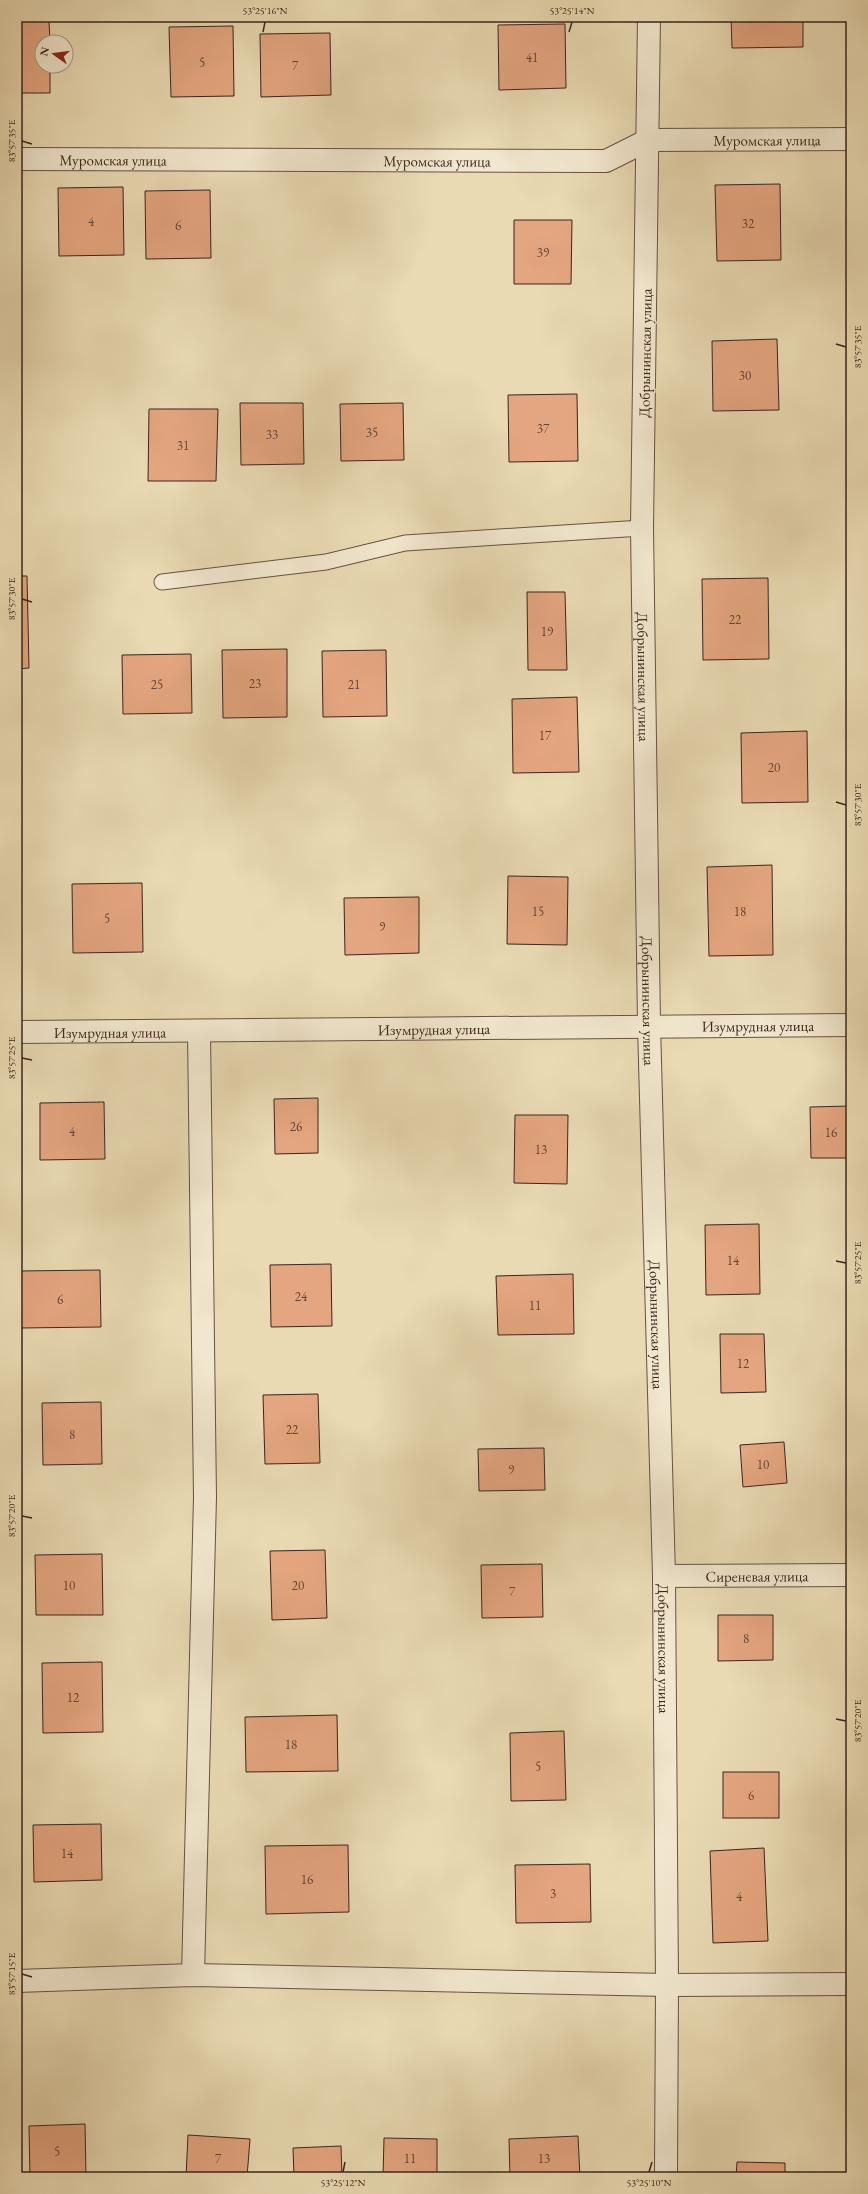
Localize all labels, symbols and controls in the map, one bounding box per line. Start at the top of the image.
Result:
text: 53°25'16"N [243,4,288,17]
text: 53°25'14"N [550,4,595,17]
north arrow [34,34,74,74]
text: N [36,45,52,58]
house number: 41 [526,49,538,66]
house number: 5 [199,54,205,71]
house number: 7 [292,57,299,74]
text: 83°57'35"E [5,119,18,162]
street label: Муромская улица [713,130,821,149]
street label: Муромская улица [59,150,167,169]
street label: Муромская улица [383,151,491,170]
house number: 4 [88,213,95,230]
house number: 32 [742,215,755,232]
house number: 6 [175,217,181,234]
house number: 39 [537,244,550,261]
street label: Добрынинская улица [634,288,656,418]
text: 83°57'35"E [851,325,864,368]
house number: 30 [739,367,751,384]
house number: 37 [537,420,550,437]
house number: 35 [366,424,378,441]
house number: 33 [266,426,278,443]
house number: 31 [177,437,189,454]
text: 83°57'30"E [5,577,18,620]
house number: 22 [729,611,742,628]
street label: Добрынинская улица [634,612,655,742]
house number: 19 [541,623,554,640]
house number: 23 [249,675,261,692]
house number: 25 [151,676,163,693]
house number: 21 [348,676,360,693]
house number: 17 [539,727,552,744]
house number: 20 [768,759,780,776]
text: 83°57'30"E [851,783,864,826]
house number: 15 [532,903,544,920]
house number: 18 [734,903,746,920]
house number: 5 [104,910,110,927]
house number: 9 [379,918,386,935]
street label: Добрынинская улица [638,936,660,1066]
street label: Изумрудная улица [702,1016,814,1035]
street label: Изумрудная улица [378,1018,490,1039]
street label: Изумрудная улица [54,1022,166,1041]
text: 83°57'25"E [5,1036,18,1079]
house number: 26 [290,1118,302,1135]
house number: 4 [69,1123,76,1140]
house number: 16 [825,1124,837,1141]
house number: 13 [535,1141,547,1158]
text: 83°57'25"E [851,1241,864,1284]
house number: 14 [727,1252,740,1269]
street label: Добрынинская улица [646,1260,668,1390]
house number: 24 [295,1288,308,1305]
house number: 6 [57,1291,63,1308]
house number: 11 [529,1297,541,1314]
house number: 12 [737,1355,750,1372]
house number: 22 [286,1421,299,1438]
house number: 8 [69,1426,75,1443]
house number: 10 [757,1456,769,1473]
house number: 9 [508,1461,515,1478]
text: 83°57'20"E [5,1494,18,1537]
street label: Сиреневая улица [705,1566,809,1585]
house number: 10 [63,1577,75,1594]
house number: 20 [292,1577,304,1594]
house number: 7 [509,1583,516,1600]
street label: Добрынинская улица [655,1584,675,1713]
house number: 8 [743,1630,749,1647]
house number: 12 [67,1689,80,1706]
text: 83°57'20"E [851,1699,864,1742]
house number: 18 [285,1736,297,1753]
house number: 5 [535,1758,541,1775]
house number: 6 [748,1787,754,1804]
house number: 14 [61,1845,74,1862]
house number: 16 [301,1871,313,1888]
house number: 3 [550,1885,556,1902]
house number: 4 [736,1888,743,1905]
text: 83°57'15"E [5,1952,18,1995]
house number: 5 [54,2143,60,2160]
house number: 7 [215,2150,222,2167]
house number: 11 [404,2150,416,2167]
house number: 13 [538,2150,550,2167]
text: 53°25'12"N [321,2176,366,2189]
text: 53°25'10"N [627,2176,672,2189]

